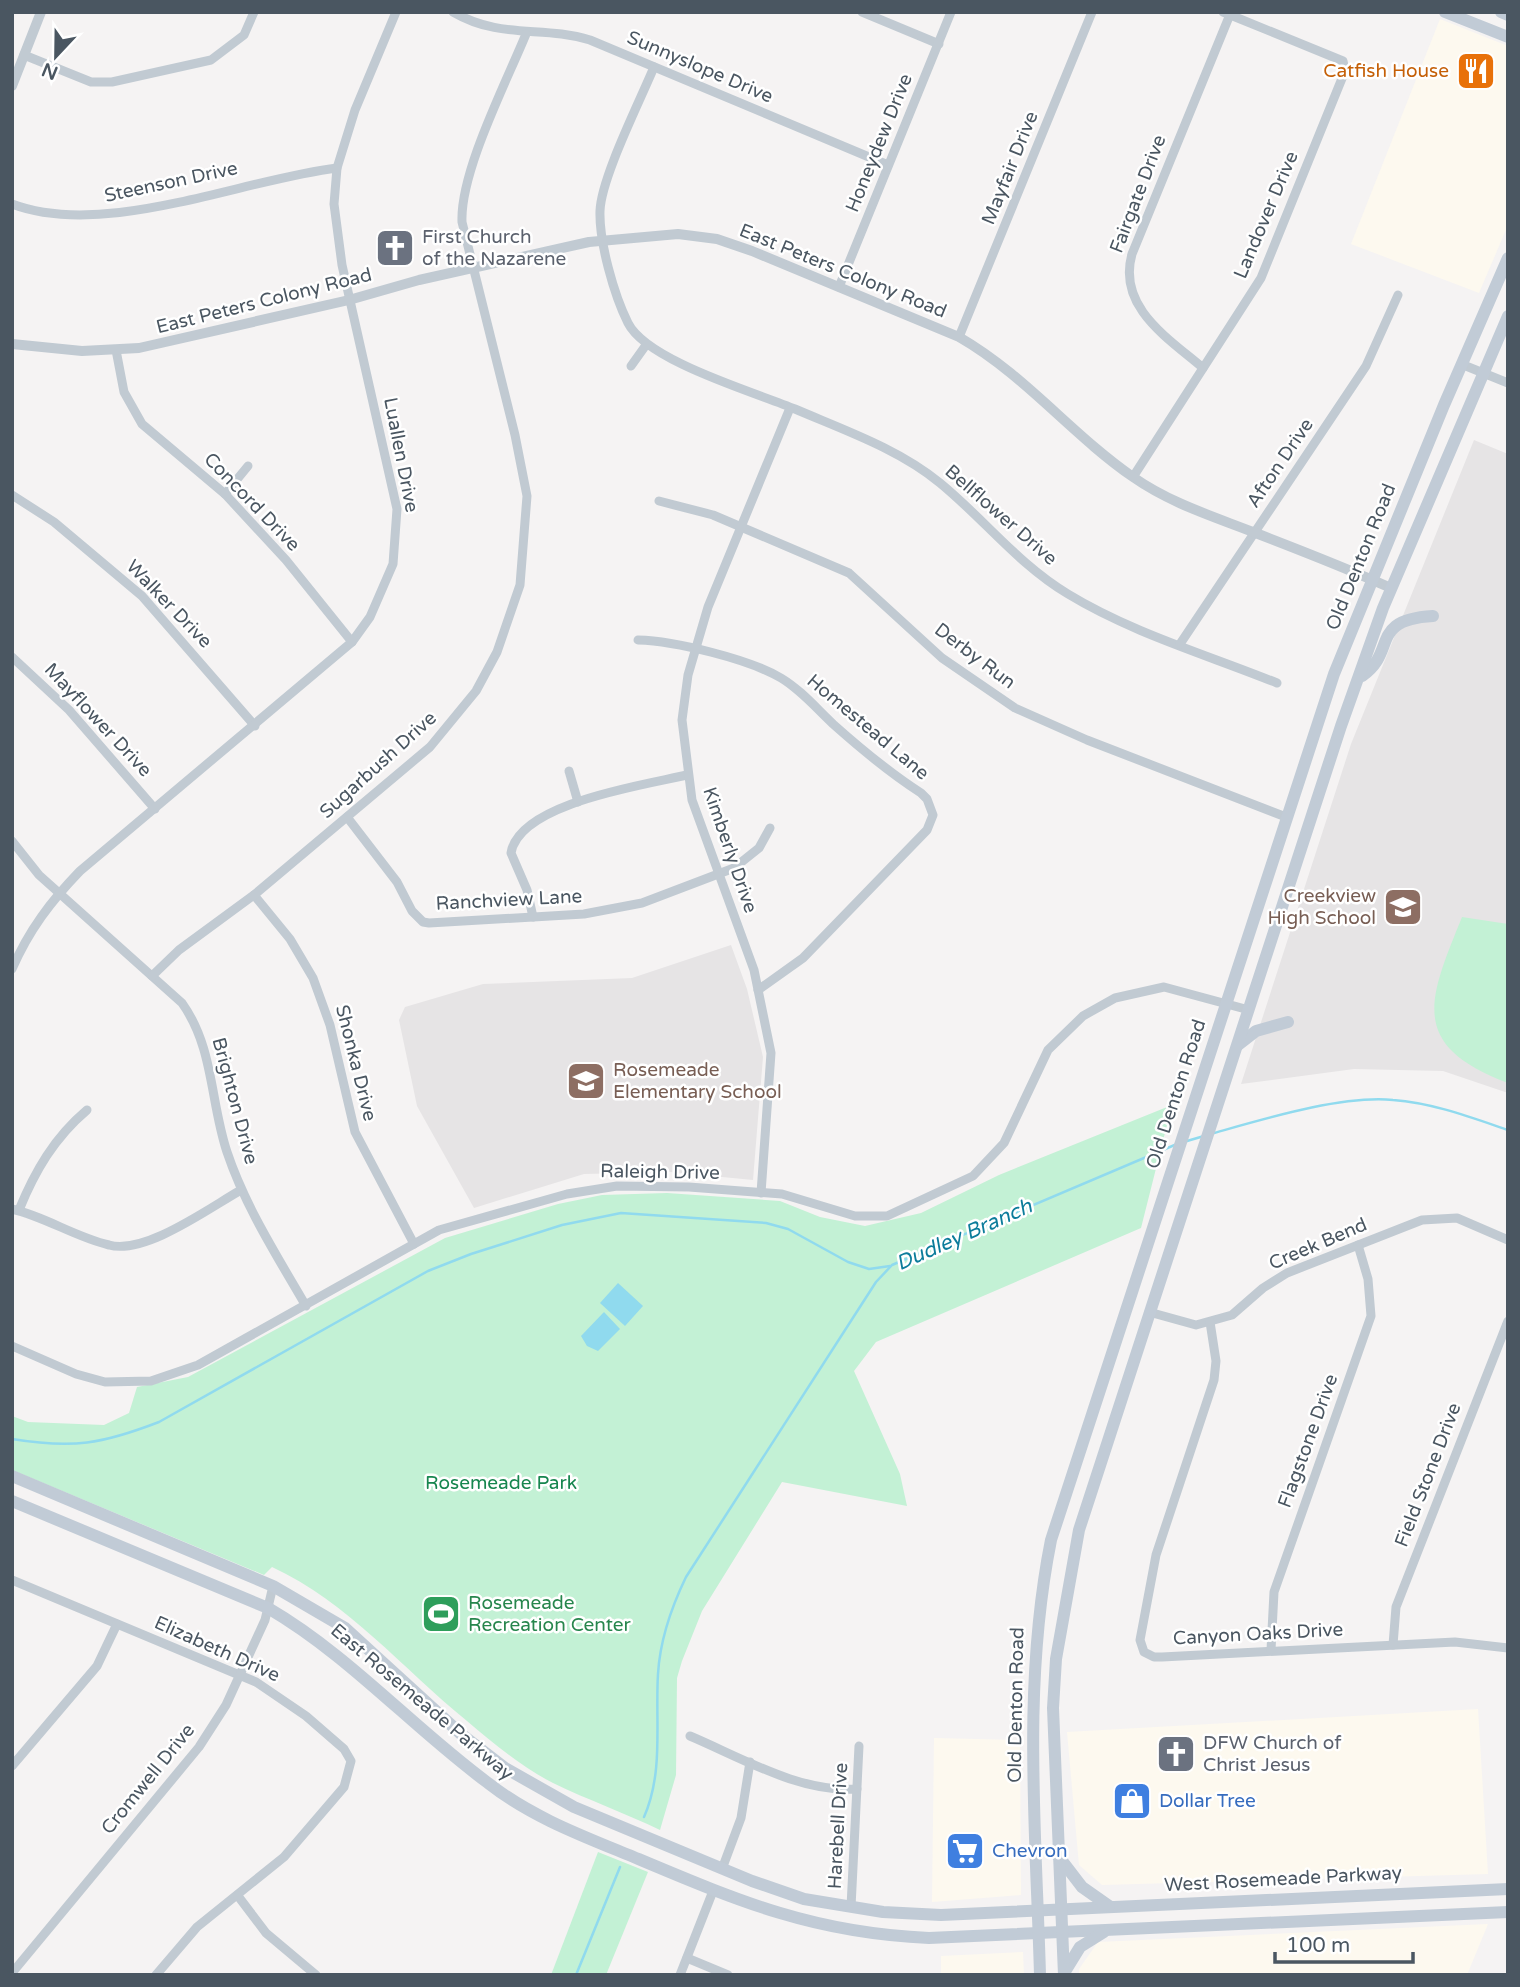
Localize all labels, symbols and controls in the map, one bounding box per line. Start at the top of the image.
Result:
north arrow [21,21,91,91]
street label: Sunnyslope Drive [624,26,776,108]
restaurant icon: Catfish House [1455,50,1497,92]
text: N [39,58,61,84]
place label: Catfish House [1323,60,1449,82]
street label: Honeydew Drive [841,71,917,215]
street label: Mayfair Drive [977,108,1043,228]
street label: Fairgate Drive [1105,132,1171,256]
street label: Landover Drive [1229,148,1303,282]
street label: Steenson Drive [102,157,240,207]
street label: East Peters Colony Road [736,219,950,323]
place label: First Church of the Nazarene [422,226,566,270]
church icon: First Church of the Nazarene [374,227,416,269]
street label: East Peters Colony Road [154,264,374,338]
street label: Luallen Drive [379,396,423,514]
street label: Afton Drive [1242,414,1318,512]
street label: Concord Drive [200,448,304,556]
street label: Bellflower Drive [940,460,1062,570]
street label: Old Denton Road [1322,481,1400,633]
street label: Walker Drive [122,555,216,653]
street label: Derby Run [930,618,1020,694]
street label: Mayflower Drive [40,659,156,781]
street label: Homestead Lane [803,670,933,784]
street label: Sugarbush Drive [315,707,441,823]
street label: Kimberly Drive [698,784,762,916]
street label: Ranchview Lane [435,885,583,915]
place label: Creekview High School [1267,885,1376,929]
school or university icon: Creekview High School [1382,886,1424,928]
street label: Shonka Drive [331,1003,381,1123]
street label: Old Denton Road [1141,1016,1211,1172]
street label: Brighton Drive [208,1035,262,1167]
place label: Rosemeade Elementary School [613,1059,782,1103]
school or university icon: Rosemeade Elementary School [565,1060,607,1102]
street label: Raleigh Drive [600,1160,720,1184]
water label: Dudley Branch [892,1193,1037,1276]
street label: Creek Bend [1266,1214,1370,1274]
street label: Flagstone Drive [1274,1371,1342,1511]
street label: Field Stone Drive [1390,1400,1466,1550]
park label: Rosemeade Park [425,1472,577,1494]
place label: Rosemeade Recreation Center [468,1592,632,1636]
sports icon: Rosemeade Recreation Center [420,1593,462,1635]
street label: Elizabeth Drive [151,1611,283,1687]
street label: East Rosemeade Parkway [326,1619,518,1785]
street label: Canyon Oaks Drive [1172,1619,1344,1649]
street label: Old Denton Road [1004,1627,1028,1783]
street label: Cromwell Drive [97,1719,199,1839]
place label: DFW Church of Christ Jesus [1203,1732,1342,1776]
church icon: DFW Church of Christ Jesus [1155,1733,1197,1775]
street label: Harebell Drive [824,1762,852,1890]
shop icon: Dollar Tree [1111,1780,1153,1822]
place label: Dollar Tree [1159,1790,1256,1812]
supermarket icon: Chevron [944,1830,986,1872]
place label: Chevron [992,1840,1068,1862]
street label: West Rosemeade Parkway [1164,1862,1402,1896]
scale bar [1275,1920,1413,1964]
text: 100 m [1286,1933,1350,1958]

